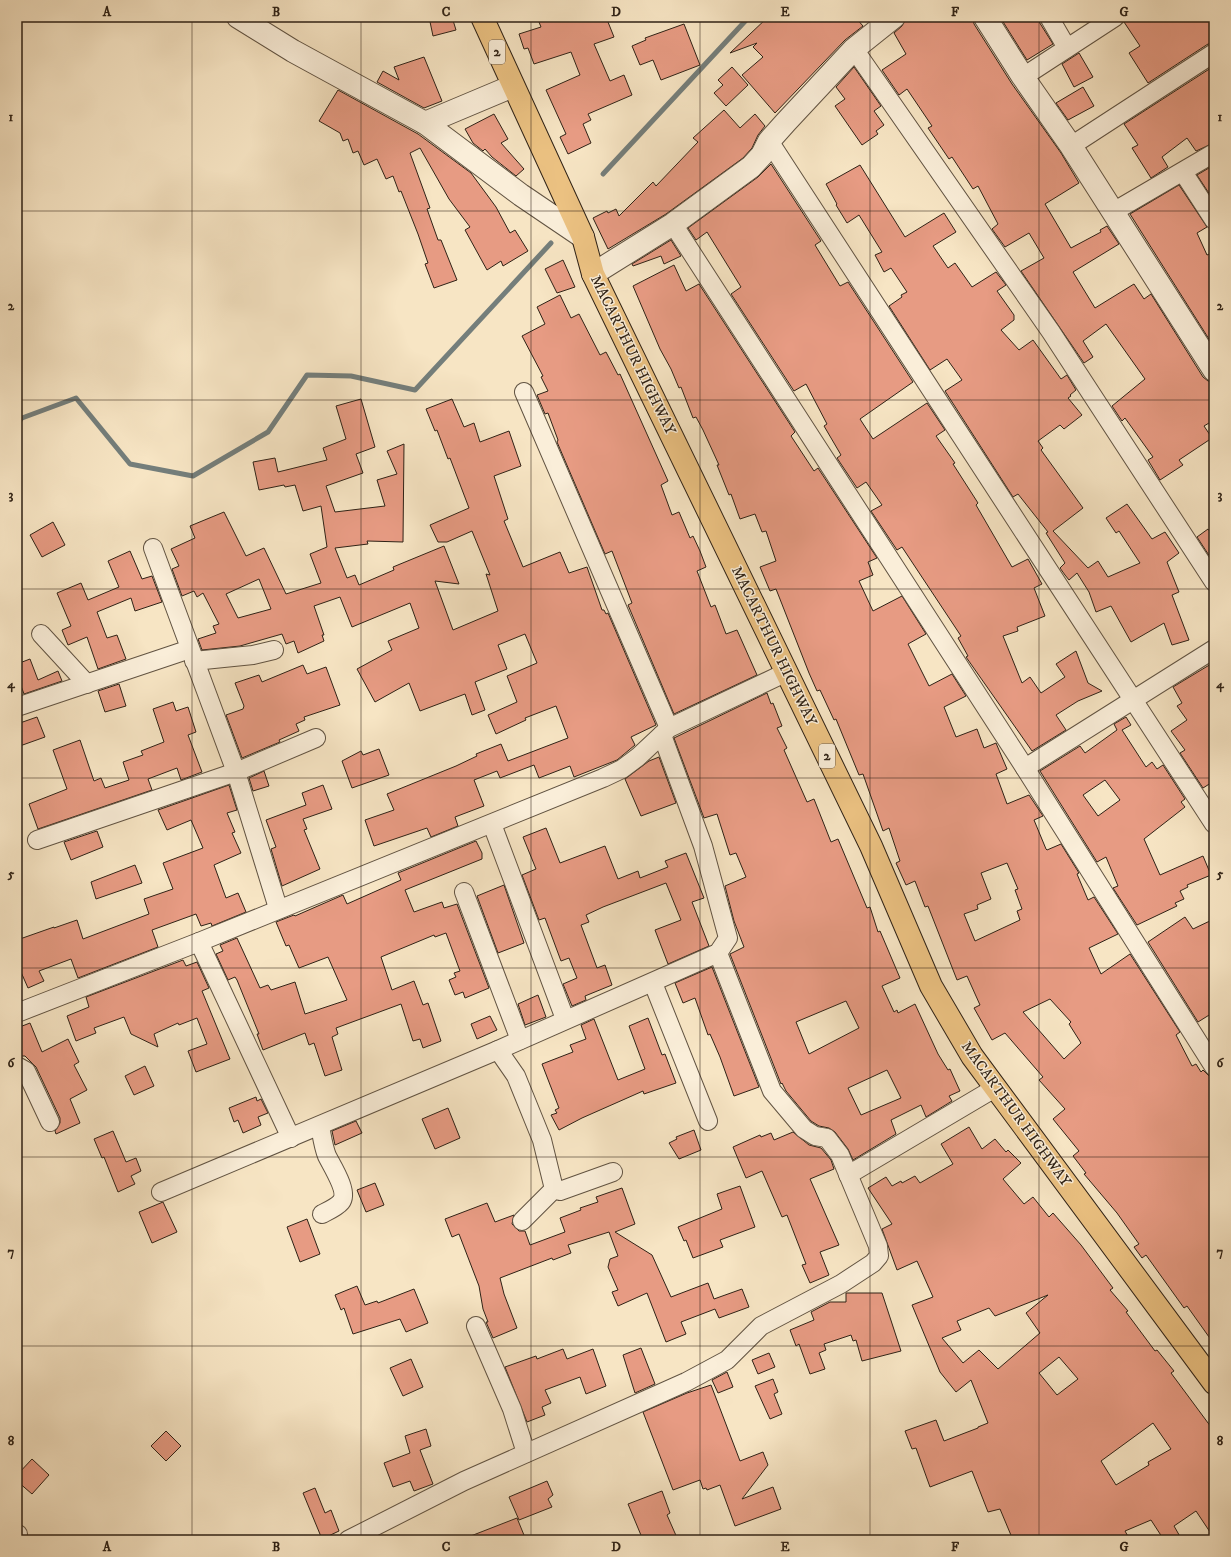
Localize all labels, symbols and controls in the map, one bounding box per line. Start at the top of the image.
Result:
text: A [102,4,112,20]
text: B [272,4,280,20]
text: C [442,4,451,20]
text: D [611,4,621,20]
text: E [780,4,790,20]
text: F [951,4,960,20]
text: G [1119,4,1129,20]
road number: 2 [489,40,505,64]
text: 1 [9,109,14,125]
text: 1 [1218,109,1223,125]
street label: MACARTHUR HIGHWAY [586,272,680,438]
text: 2 [8,298,15,314]
text: 2 [1217,298,1224,314]
text: 3 [9,487,14,503]
text: 3 [1218,487,1223,503]
street label: MACARTHUR HIGHWAY [727,563,821,729]
text: 4 [6,676,15,693]
text: 4 [1215,676,1224,693]
road number: 2 [819,744,835,768]
text: 5 [7,866,15,882]
text: 5 [1216,866,1224,882]
street label: MACARTHUR HIGHWAY [957,1038,1075,1191]
text: 6 [8,1055,16,1071]
text: 6 [1217,1055,1225,1071]
text: 7 [8,1244,15,1260]
text: 7 [1217,1244,1224,1260]
text: 8 [8,1433,15,1449]
text: 8 [1217,1433,1224,1449]
text: A [102,1539,112,1555]
text: B [272,1539,280,1555]
text: C [442,1539,451,1555]
text: D [611,1539,621,1555]
text: E [780,1539,790,1555]
text: F [951,1539,960,1555]
text: G [1119,1539,1129,1555]

